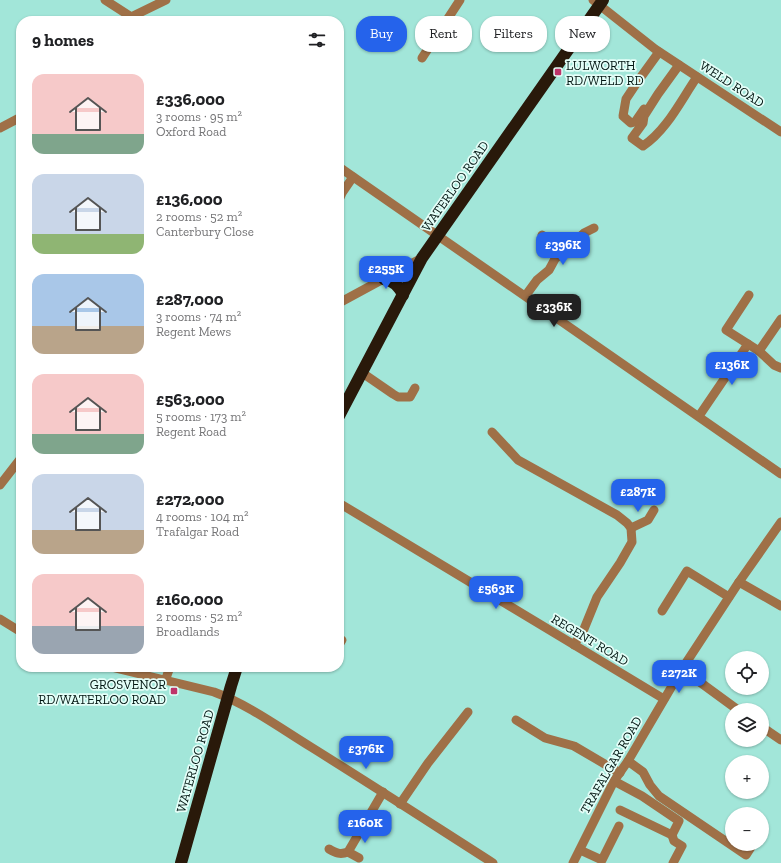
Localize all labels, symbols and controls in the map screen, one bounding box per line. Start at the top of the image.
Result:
chip: Buy [356,16,407,52]
chip: Rent [415,16,472,52]
chip: Filters [480,16,547,52]
chip: New [555,16,610,52]
icon: filters [306,29,328,51]
text: 9 homes [32,30,94,50]
place label: LULWORTH RD/WELD RD [566,58,644,88]
street label: WELD ROAD [697,58,767,110]
marker: LULWORTH RD/WELD RD [553,67,563,77]
text: £336,000 [156,89,225,109]
icon: home [64,90,112,138]
text: 3 rooms · 95 m² [156,109,242,124]
text: Oxford Road [156,124,226,139]
street label: WATERLOO ROAD [418,138,492,234]
text: £136,000 [156,189,223,209]
icon: home [64,190,112,238]
text: 2 rooms · 52 m² [156,209,242,224]
text: Canterbury Close [156,224,254,239]
pin: £396K [535,232,591,266]
text: £396K [545,237,581,252]
pin: £255K [358,256,414,290]
text: £255K [368,261,404,276]
text: £287,000 [156,289,224,309]
icon: home [64,290,112,338]
pin: £336K [526,294,582,328]
text: £336K [536,299,572,314]
text: 3 rooms · 74 m² [156,309,241,324]
text: Regent Mews [156,324,231,339]
pin: £136K [704,352,760,386]
text: £136K [715,357,749,372]
text: £563,000 [156,389,225,409]
icon: home [64,390,112,438]
text: 5 rooms · 173 m² [156,409,246,424]
text: Regent Road [156,424,226,439]
pin: £287K [610,479,666,513]
text: £287K [620,484,656,499]
text: £272,000 [156,489,224,509]
icon: home [64,490,112,538]
text: 4 rooms · 104 m² [156,509,249,524]
text: Trafalgar Road [156,524,239,539]
pin: £563K [468,576,524,610]
text: £563K [478,581,514,596]
text: £160,000 [156,589,223,609]
icon: home [64,590,112,638]
text: 2 rooms · 52 m² [156,609,242,624]
street label: REGENT ROAD [549,611,631,669]
text: Broadlands [156,624,219,639]
map controls [725,651,769,851]
button: locate [725,651,769,695]
pin: £272K [651,660,707,694]
text: £272K [661,665,697,680]
place label: GROSVENOR RD/WATERLOO ROAD [38,677,166,707]
marker: GROSVENOR RD/WATERLOO ROAD [169,686,179,696]
button: layers [725,703,769,747]
street label: WATERLOO ROAD [173,708,217,814]
street label: TRAFALGAR ROAD [577,714,645,816]
pin: £376K [338,736,394,770]
text: £376K [348,741,384,756]
button: + [725,755,769,799]
button: − [725,807,769,851]
pin: £160K [337,810,393,844]
text: £160K [348,815,382,830]

